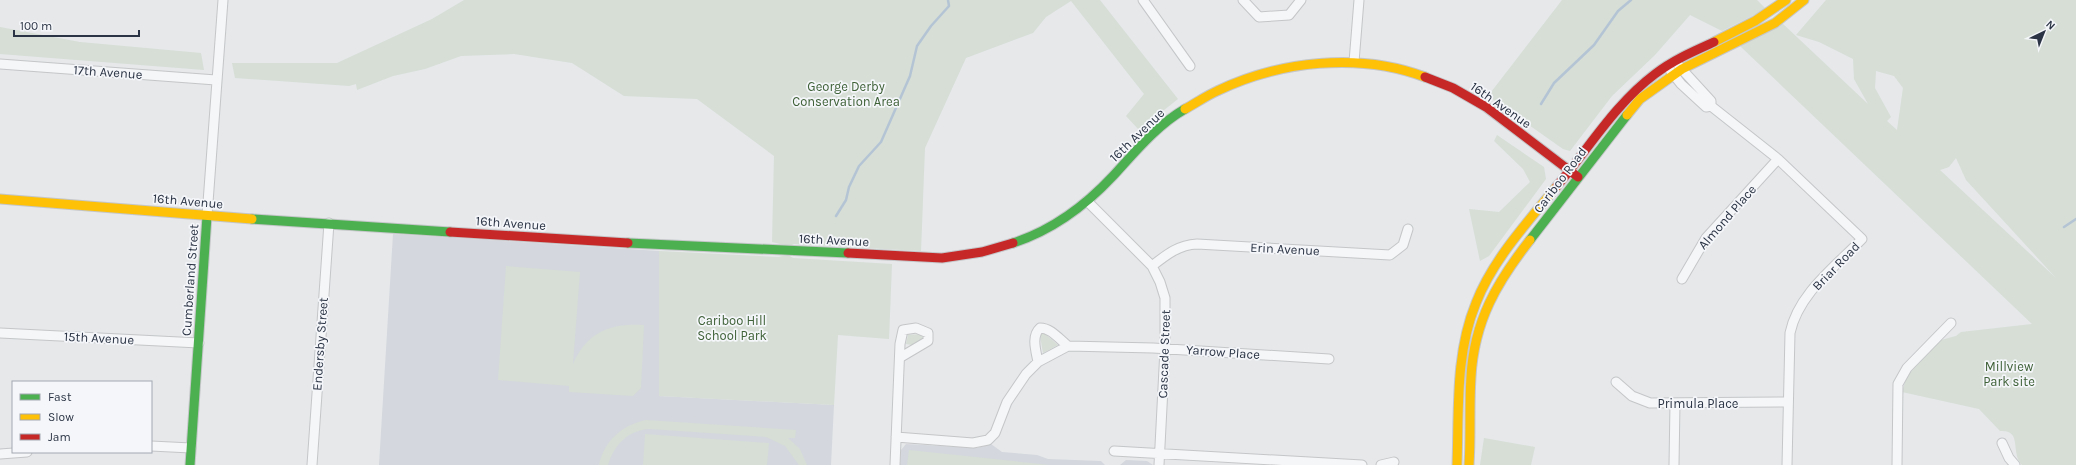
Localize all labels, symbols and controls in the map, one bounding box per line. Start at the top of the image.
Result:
scale bar [14,12,139,38]
north arrow [2024,12,2064,52]
text: N [2043,18,2058,32]
text: 100 m [20,19,52,33]
street label: 17th Avenue [73,62,143,82]
park label: George Derby Conservation Area [792,79,900,109]
street label: 16th Avenue [1468,79,1534,132]
street label: 16th Avenue [1106,105,1168,165]
street label: Cariboo Road [1530,144,1590,216]
street label: Almond Place [1695,182,1759,252]
street label: 16th Avenue [152,190,224,212]
street label: 16th Avenue [475,213,547,233]
street label: Cumberland Street [179,223,201,336]
street label: 16th Avenue [798,231,870,249]
street label: Briar Road [1809,239,1863,293]
street label: Erin Avenue [1250,240,1320,258]
street label: Endersby Street [309,297,331,391]
street label: Cascade Street [1155,309,1173,399]
park label: Cariboo Hill School Park [697,313,767,343]
street label: 15th Avenue [64,329,135,347]
street label: Yarrow Place [1186,342,1261,362]
park label: Millview Park site [1983,359,2035,389]
legend [12,381,152,453]
text: Fast [48,390,72,404]
street label: Primula Place [1657,396,1739,411]
text: Slow [48,410,74,424]
text: Jam [48,430,71,444]

